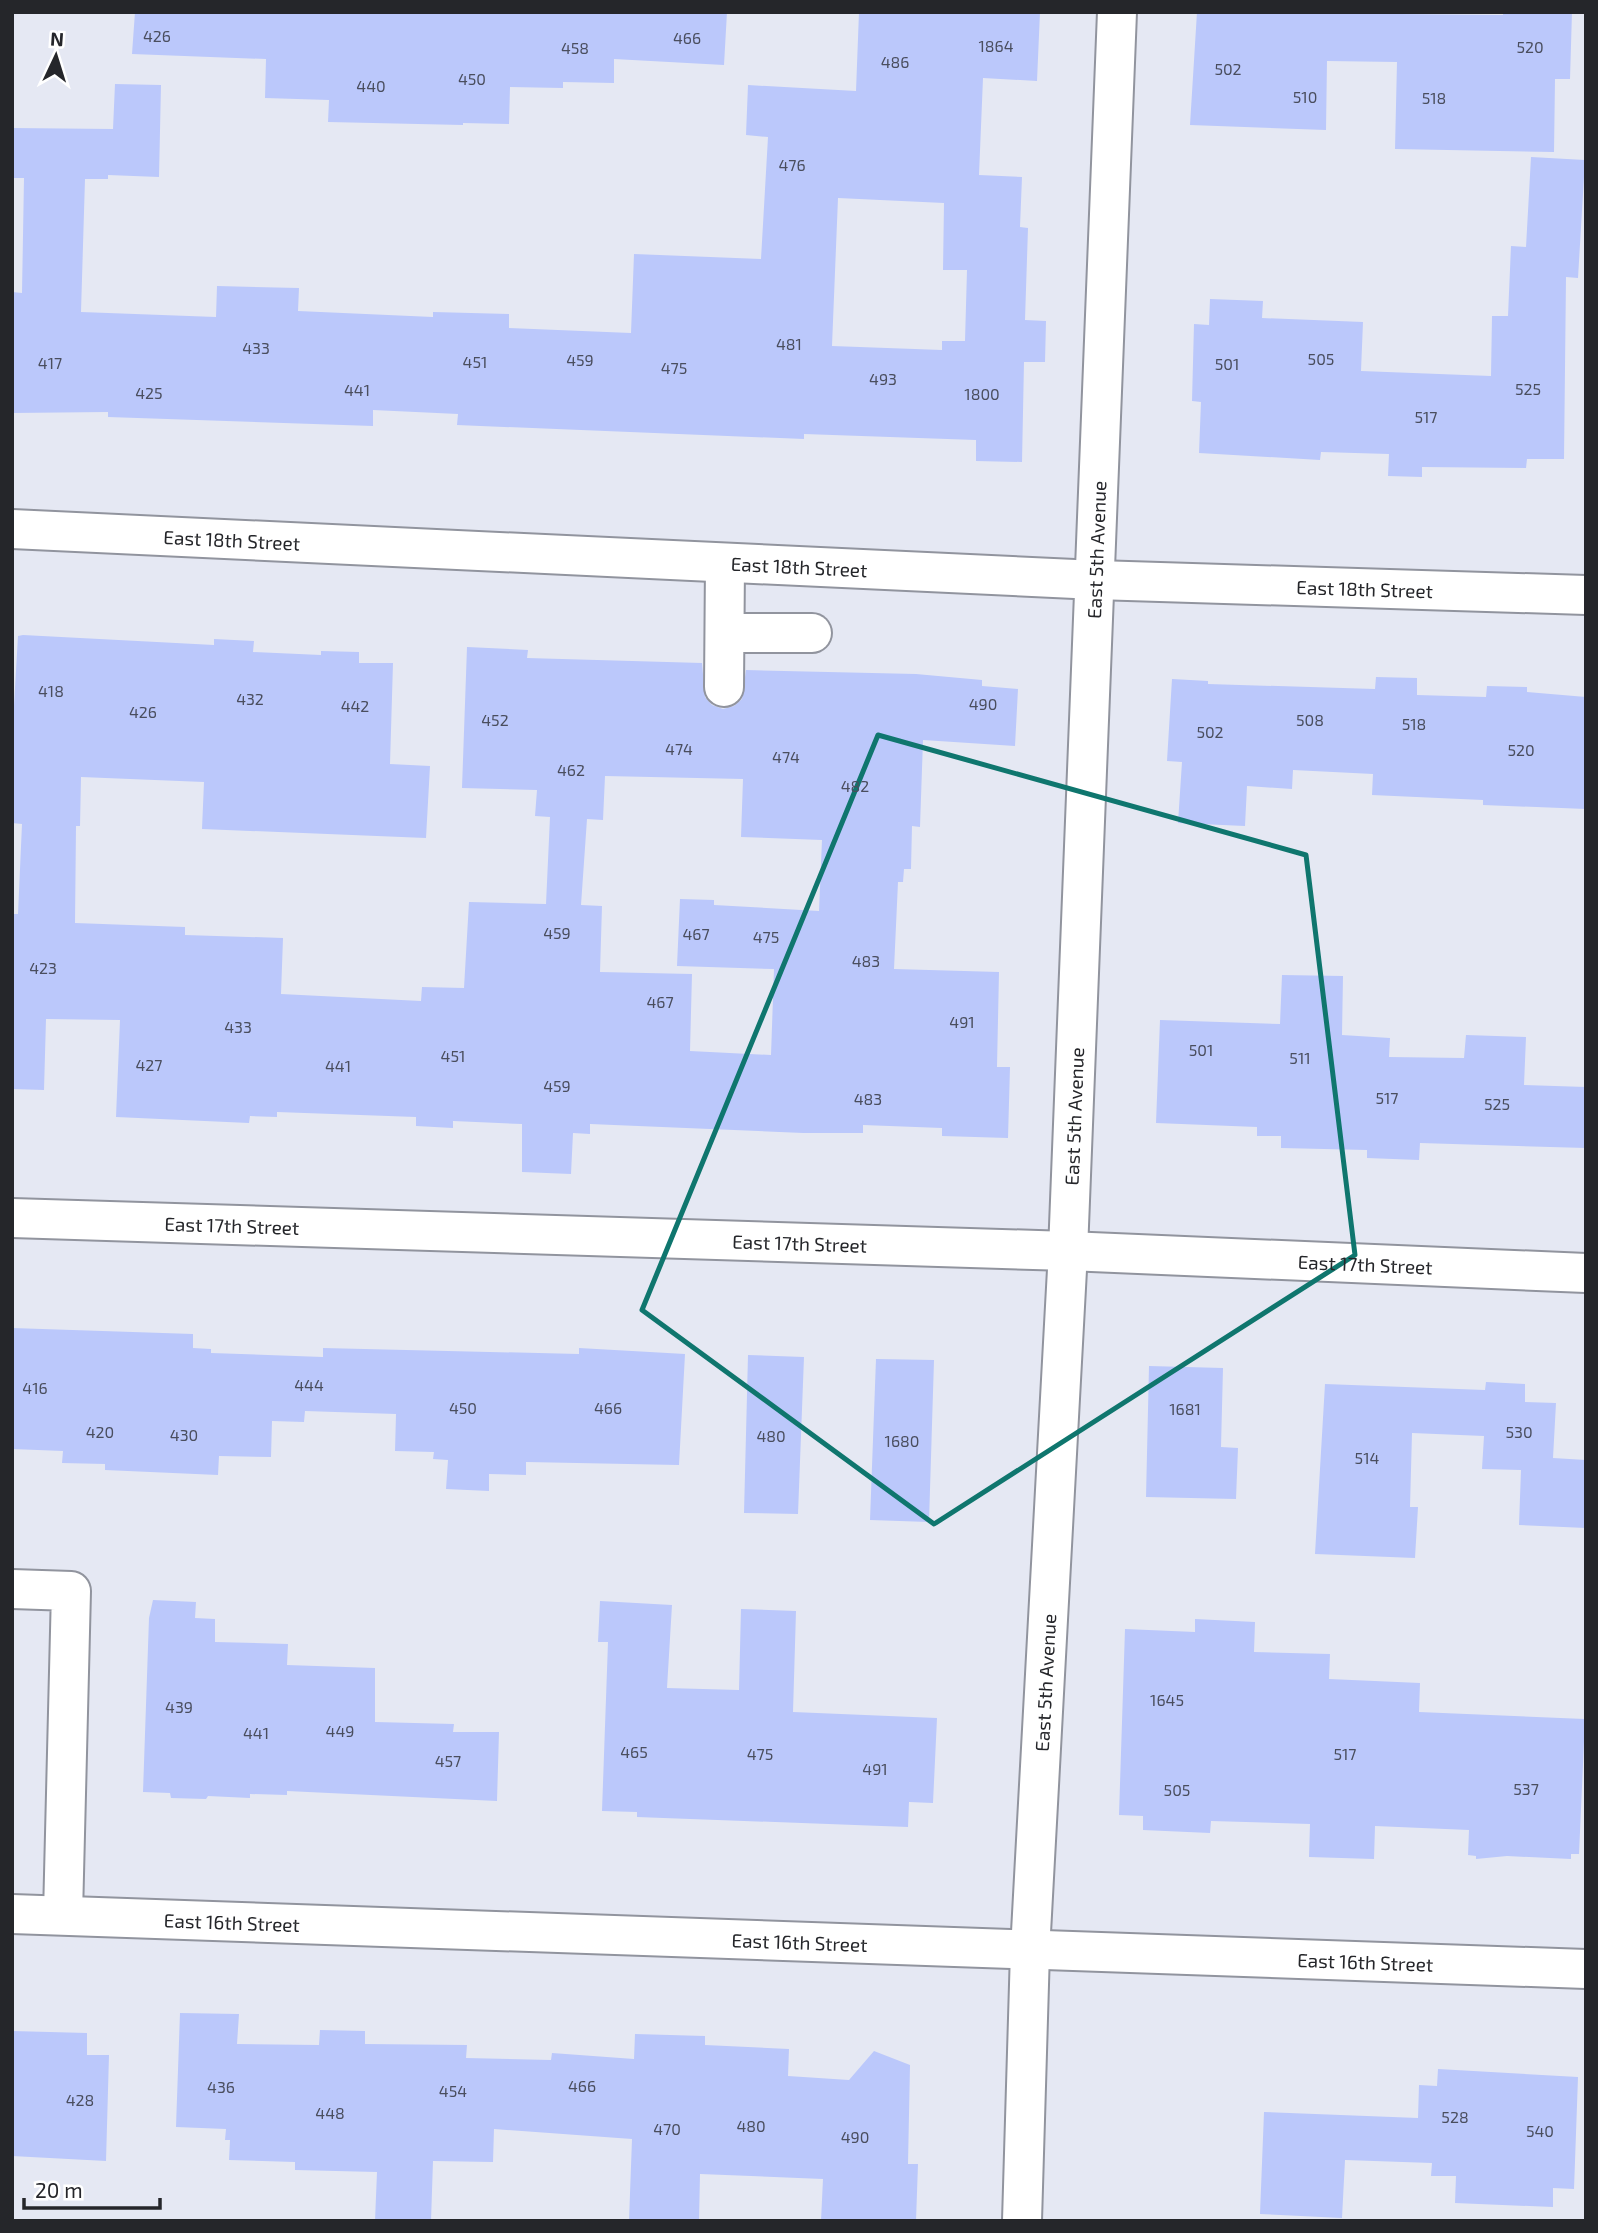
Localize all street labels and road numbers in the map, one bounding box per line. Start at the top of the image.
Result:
street label: East 5th Avenue [1082,480,1110,619]
street label: East 18th Street [163,525,301,554]
street label: East 18th Street [730,551,868,581]
street label: East 18th Street [1296,575,1433,602]
street label: East 5th Avenue [1059,1047,1088,1186]
street label: East 17th Street [164,1211,300,1238]
street label: East 17th Street [732,1229,867,1256]
street label: East 17th Street [1297,1249,1433,1278]
street label: East 5th Avenue [1029,1613,1060,1752]
street label: East 16th Street [163,1908,300,1936]
street label: East 16th Street [731,1928,868,1955]
street label: East 16th Street [1297,1947,1434,1975]

